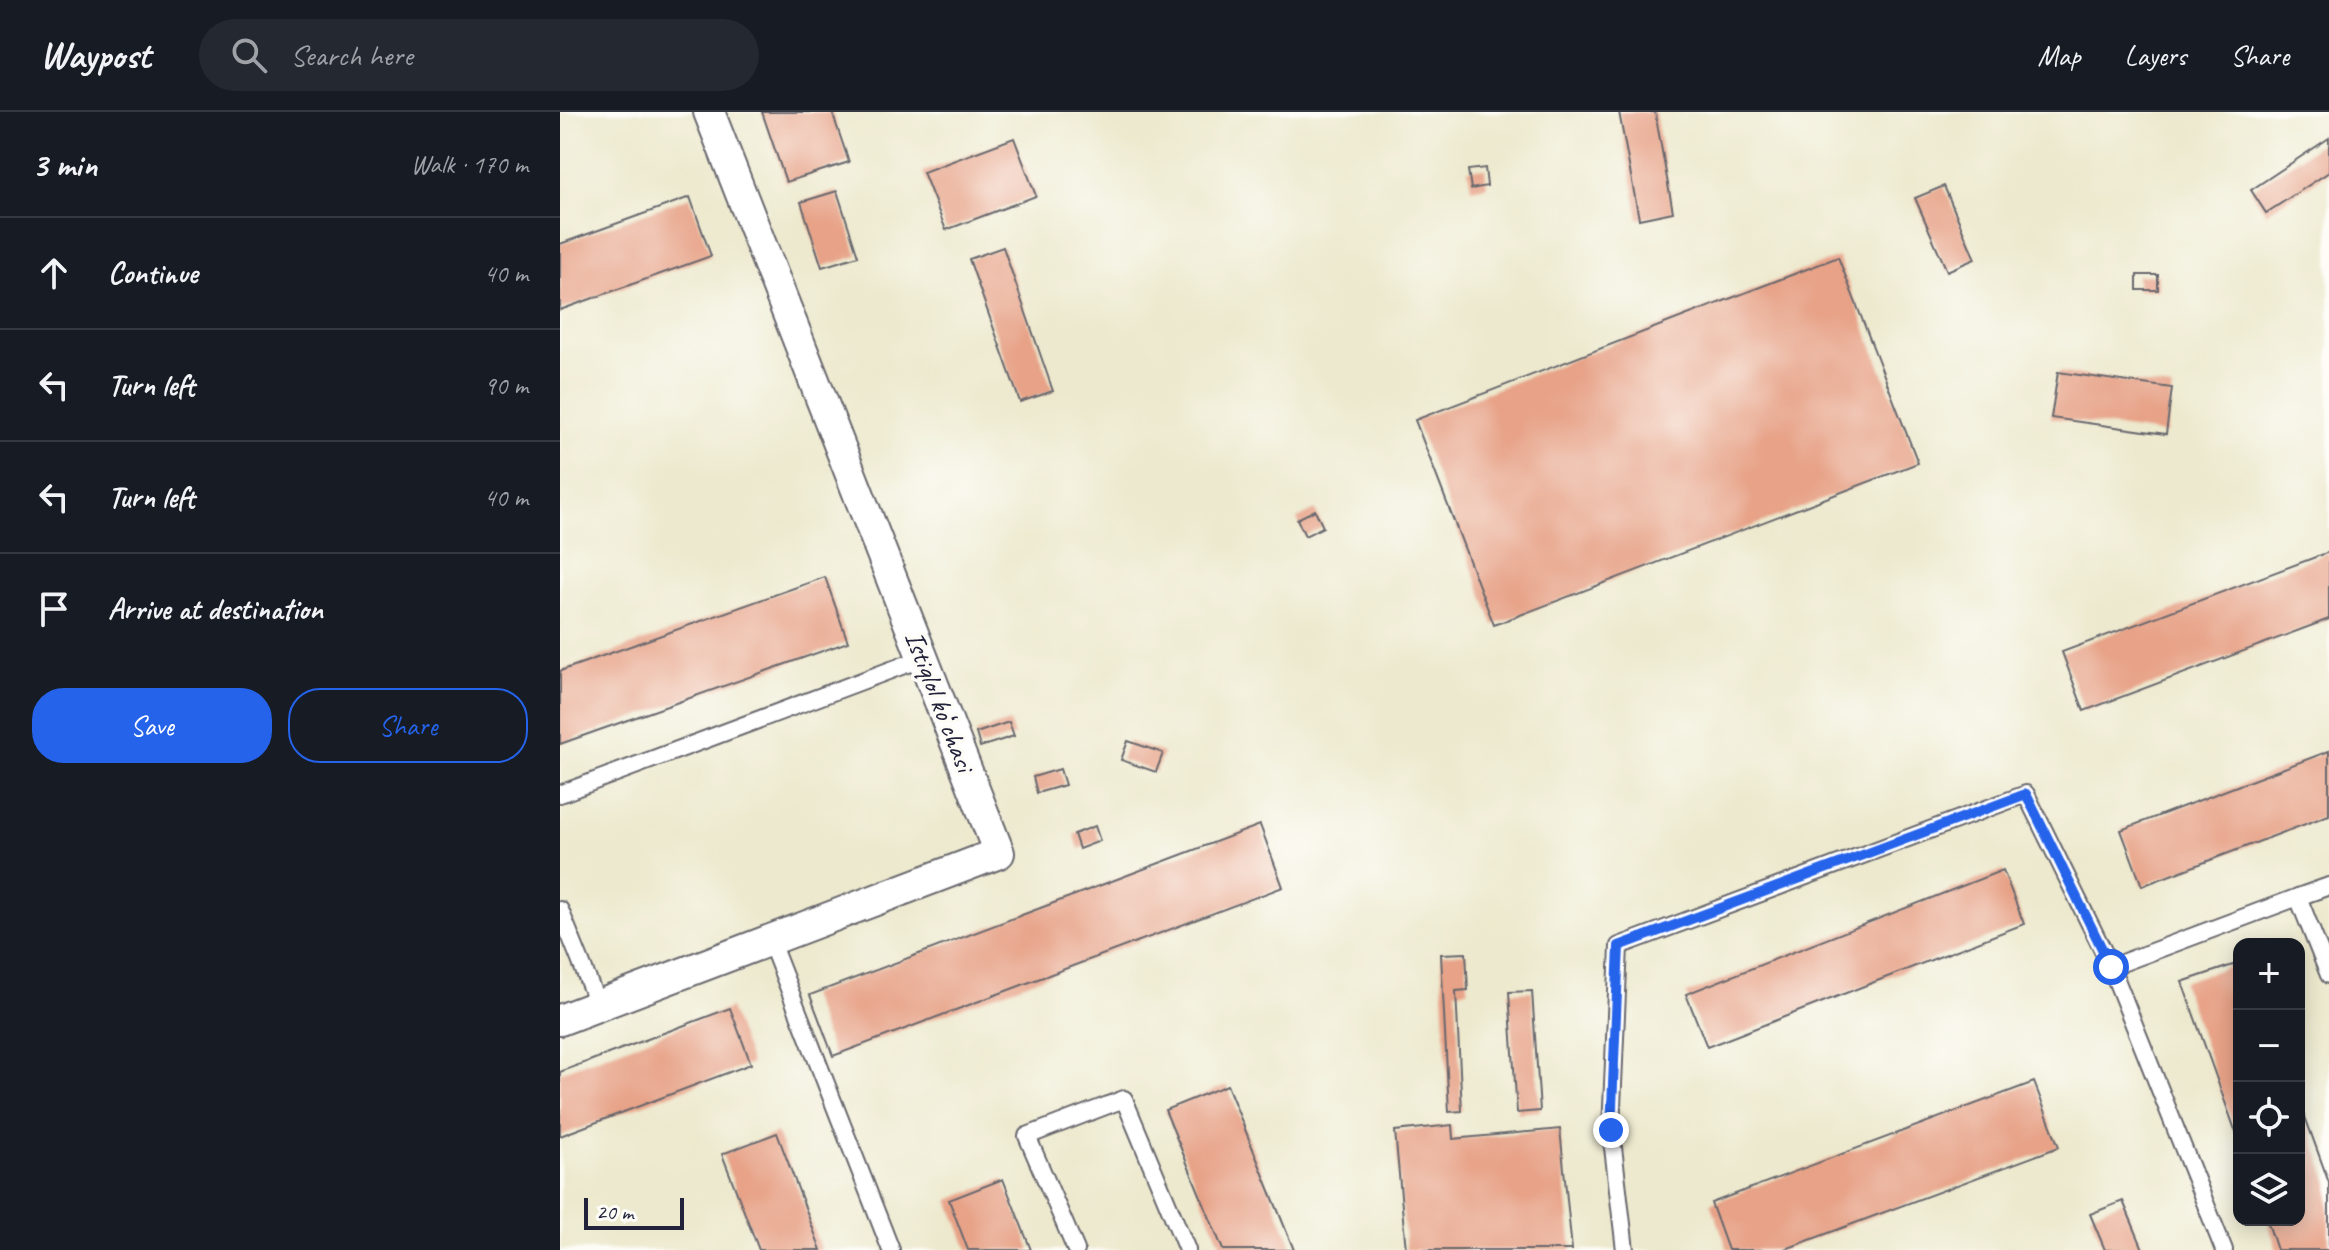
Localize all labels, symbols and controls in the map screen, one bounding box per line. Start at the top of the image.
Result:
search box [199,19,759,91]
text: Waypost [40,32,151,79]
icon: search [227,33,271,77]
text: Search here [291,36,413,74]
text: Map [2038,38,2081,73]
text: Layers [2125,38,2186,73]
text: Share [2230,38,2289,73]
text: 3 min [32,143,97,186]
text: Walk · 170 m [411,148,528,181]
icon: ahead [32,251,76,295]
text: Continue [108,254,198,292]
text: 40 m [484,257,528,290]
icon: left [32,363,76,407]
text: Turn left [108,366,195,404]
text: 90 m [484,369,528,402]
icon: left [32,475,76,519]
text: Turn left [108,478,195,516]
text: 40 m [484,481,528,514]
icon: arrive [32,587,76,631]
text: Arrive at destination [108,590,323,628]
street label: Istiqlol koʻchasi [897,626,984,780]
button: Save [32,688,272,763]
button: Share [288,688,528,763]
map controls [2233,938,2305,1226]
button: + [2233,938,2305,1010]
route start [2093,949,2129,985]
button: − [2233,1010,2305,1082]
button: locate [2233,1082,2305,1154]
route end [1593,1112,1629,1148]
button: layers [2233,1154,2305,1226]
scale bar [584,1194,684,1230]
text: 20 m [596,1198,633,1226]

